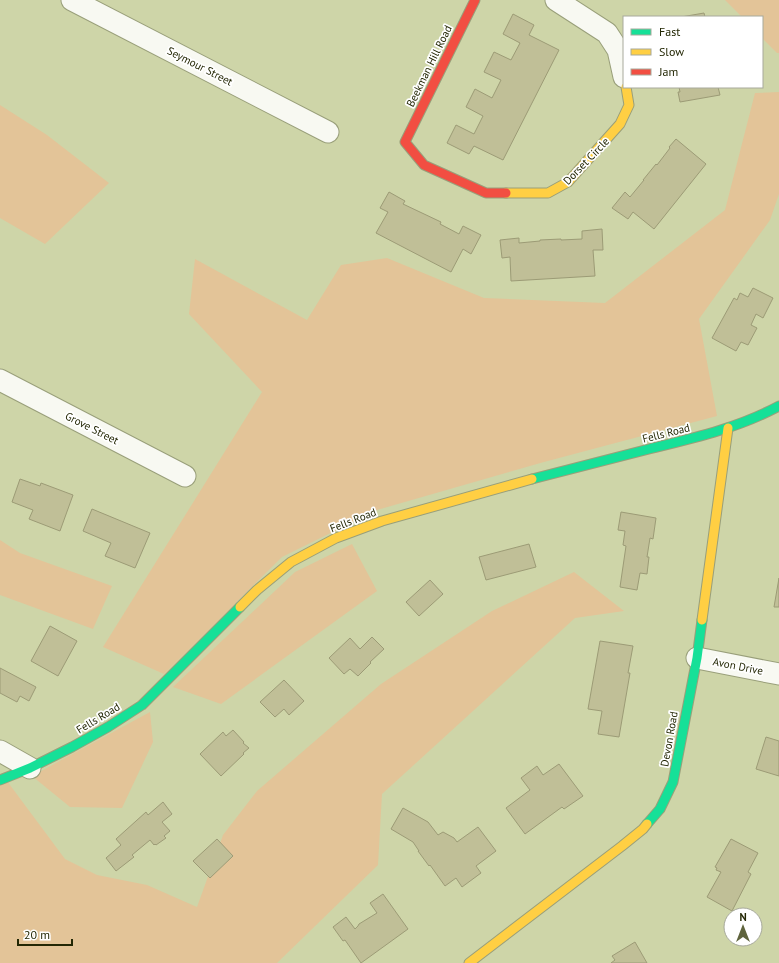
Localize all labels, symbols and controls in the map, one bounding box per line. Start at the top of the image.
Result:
legend [623,16,763,88]
street label: Beekman Hill Road [403,23,455,109]
text: Fast [659,24,680,39]
street label: Seymour Street [165,43,235,89]
text: Slow [659,44,684,59]
text: Jam [658,64,678,79]
street label: Dorset Circle [560,134,612,188]
street label: Grove Street [63,409,121,448]
street label: Fells Road [641,420,691,446]
street label: Fells Road [328,505,378,535]
street label: Avon Drive [712,654,765,678]
street label: Fells Road [74,699,122,737]
street label: Devon Road [657,710,681,768]
north arrow [723,907,763,947]
text: N [739,910,747,924]
scale bar [18,921,72,947]
text: 20 m [24,927,50,942]

